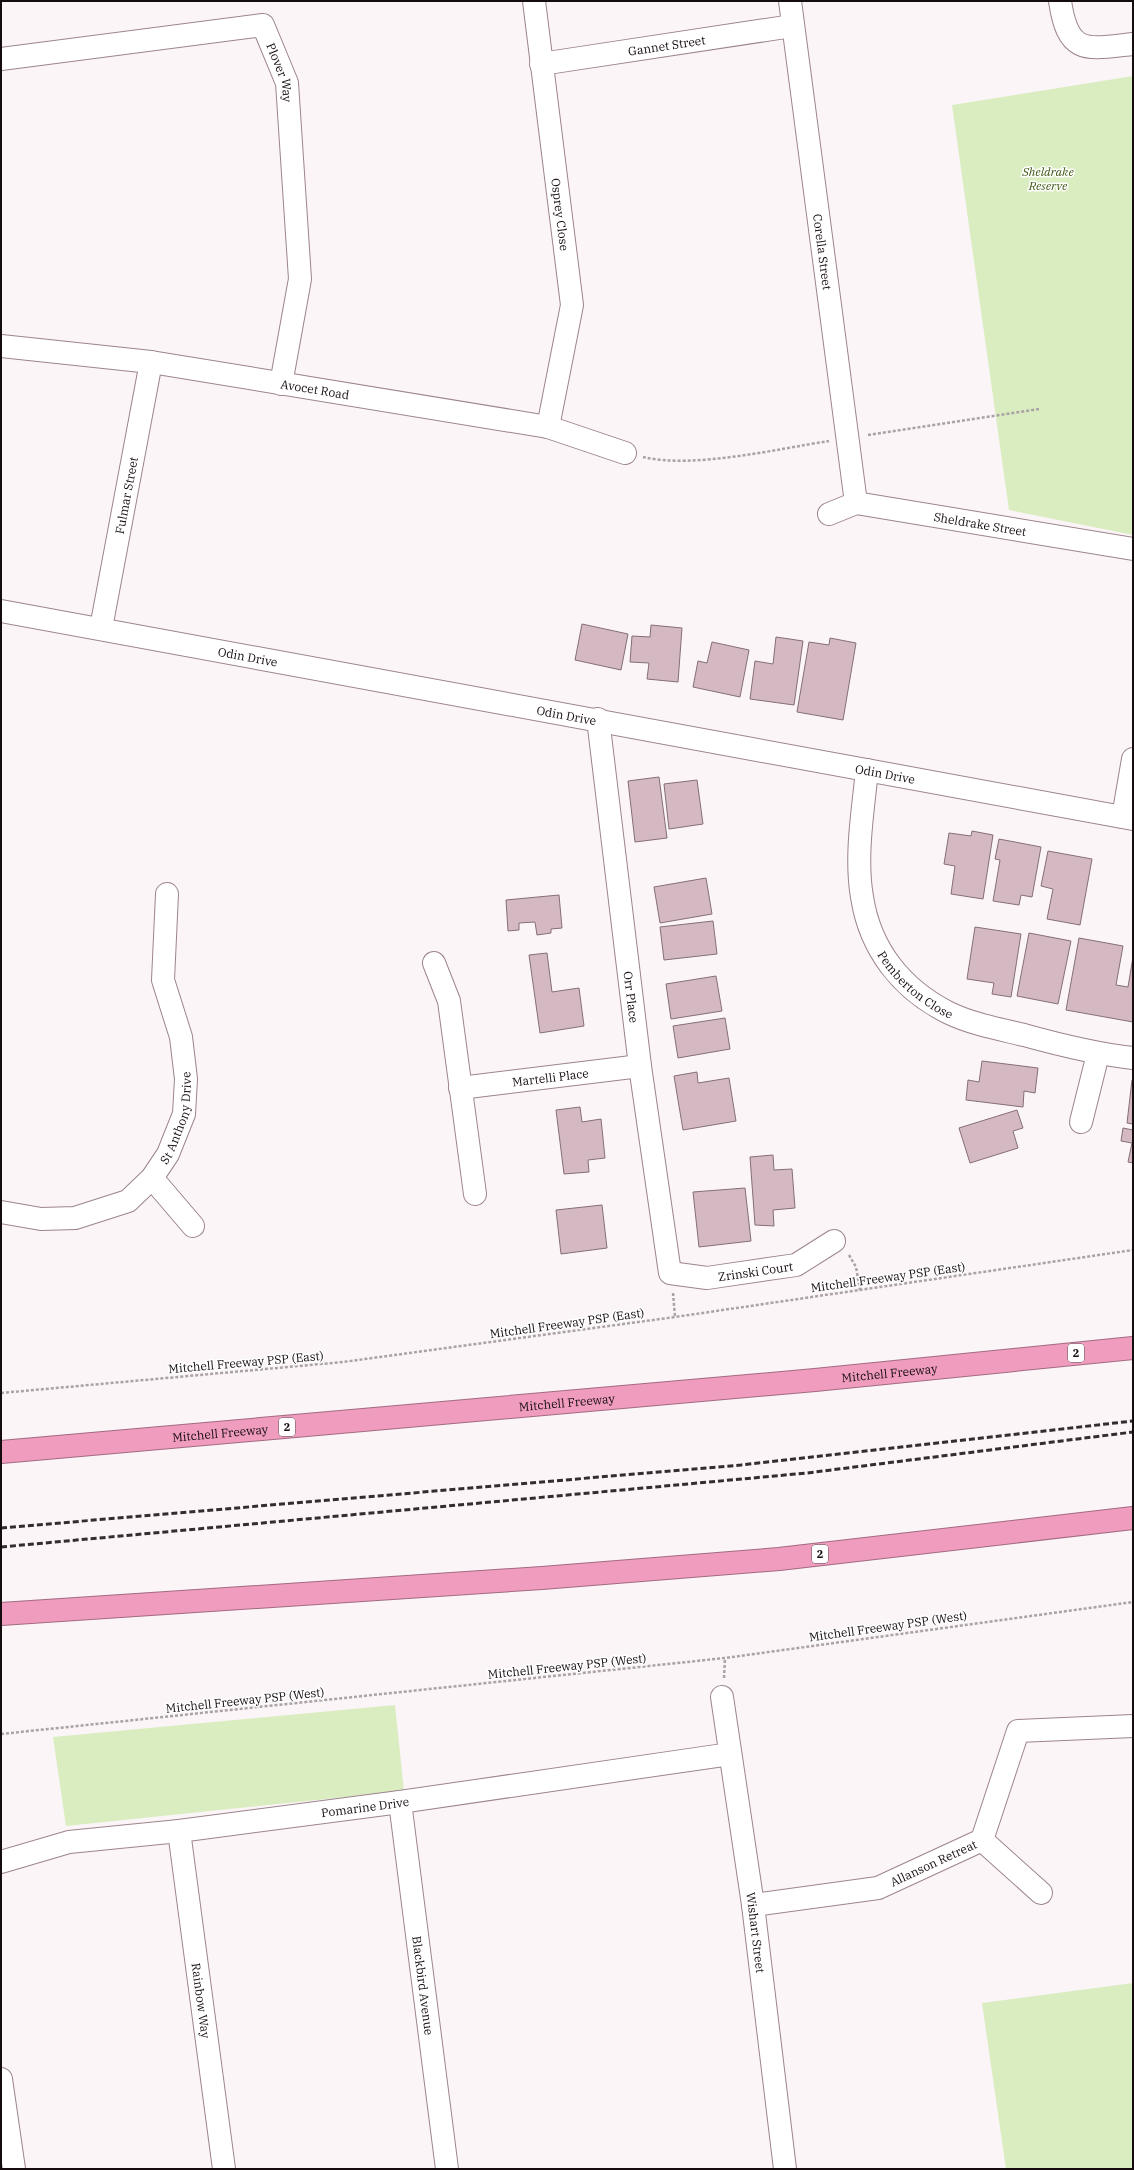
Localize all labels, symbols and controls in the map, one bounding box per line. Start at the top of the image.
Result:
street label: Gannet Street [627,32,706,58]
street label: Plover Way [264,40,296,103]
park label: Sheldrake Reserve [1021,164,1074,193]
street label: Osprey Close [549,177,573,252]
street label: Corella Street [811,213,835,291]
street label: Avocet Road [280,376,350,402]
street label: Fulmar Street [111,456,141,535]
street label: Sheldrake Street [933,509,1028,539]
street label: Odin Drive [217,644,279,669]
street label: Odin Drive [535,702,598,728]
street label: Odin Drive [854,761,916,786]
street label: Pemberton Close [875,948,956,1021]
street label: Orr Place [621,970,642,1024]
street label: Martelli Place [511,1065,590,1089]
street label: St Anthony Drive [156,1071,194,1167]
street label: Zrinski Court [717,1258,794,1284]
street label: Mitchell Freeway PSP (East) [810,1259,966,1295]
street label: Mitchell Freeway PSP (East) [489,1305,645,1341]
road number: 2 [1068,1344,1084,1362]
street label: Mitchell Freeway PSP (East) [168,1348,324,1376]
street label: Mitchell Freeway [841,1360,939,1385]
street label: Mitchell Freeway [518,1390,616,1414]
road number: 2 [279,1418,295,1436]
street label: Mitchell Freeway [172,1421,269,1444]
road number: 2 [812,1545,828,1563]
street label: Mitchell Freeway PSP (West) [808,1607,968,1645]
street label: Mitchell Freeway PSP (West) [487,1650,647,1682]
street label: Mitchell Freeway PSP (West) [165,1684,325,1716]
street label: Pomarine Drive [320,1793,410,1820]
street label: Allanson Retreat [888,1836,979,1889]
street label: Wishart Street [744,1891,769,1974]
street label: Blackbird Avenue [410,1935,437,2036]
street label: Rainbow Way [189,1962,214,2040]

